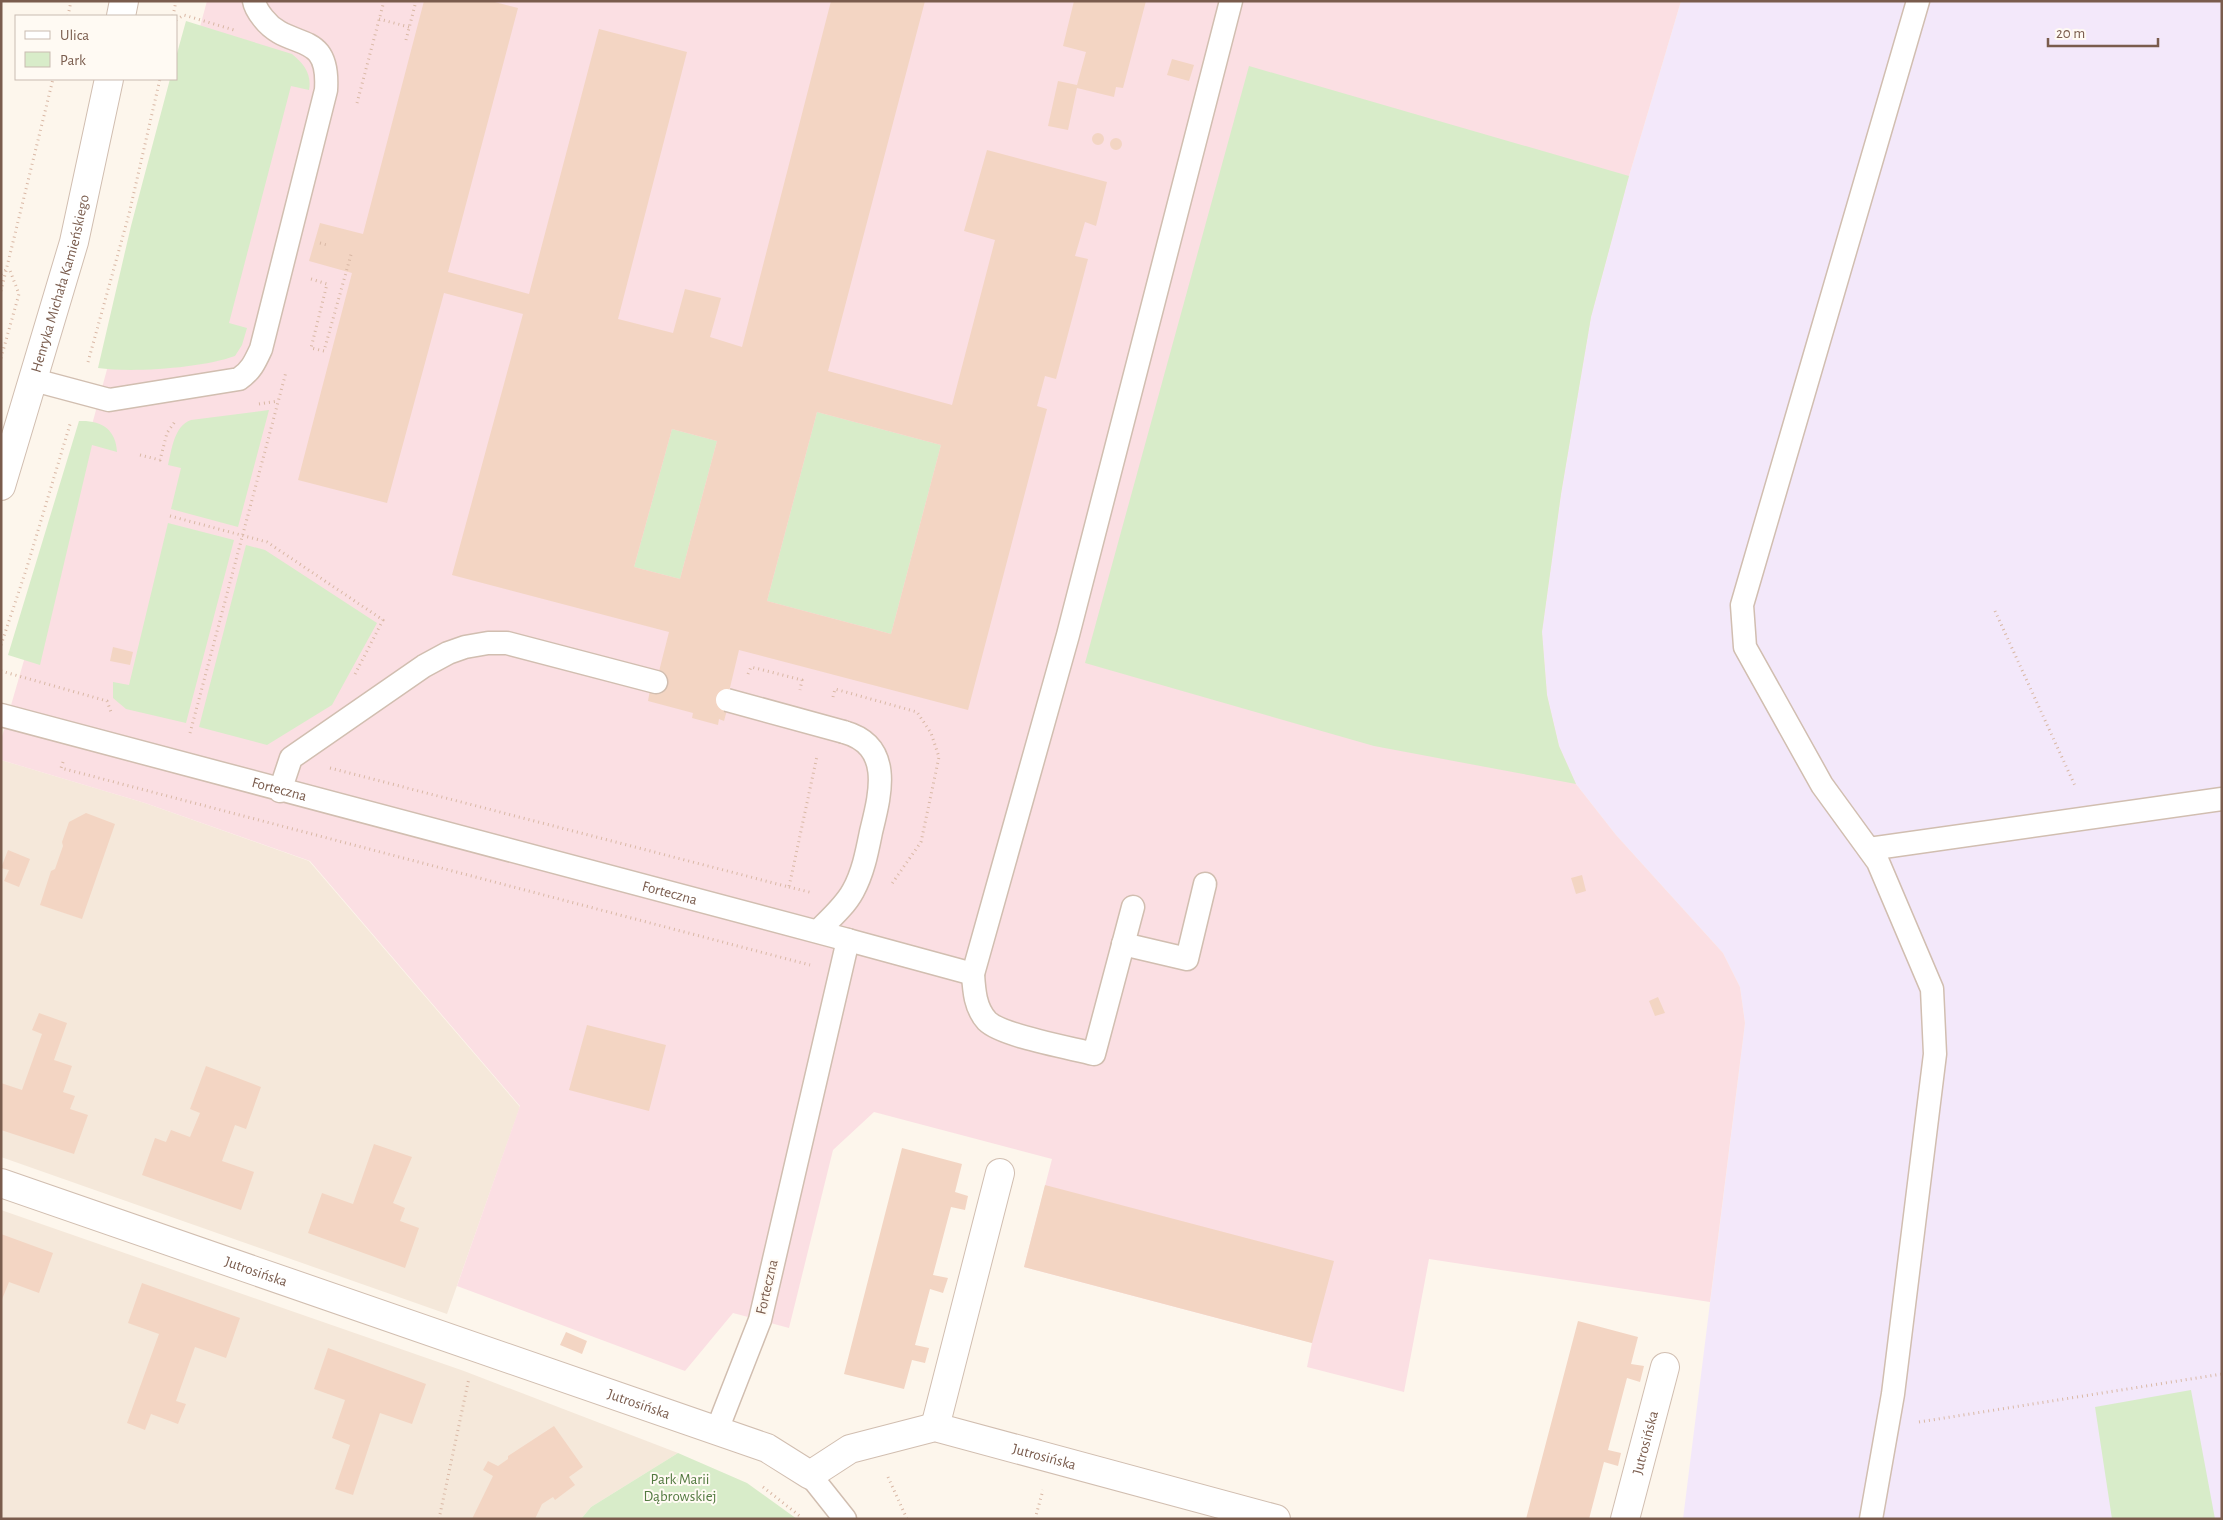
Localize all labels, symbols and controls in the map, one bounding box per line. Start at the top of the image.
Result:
legend [15,15,178,80]
scale bar [2048,15,2158,47]
text: 20 m [2056,26,2085,41]
text: Ulica [60,28,89,43]
text: Park [60,53,86,68]
street label: Henryka Michała Kamieńskiego [28,193,91,374]
street label: Forteczna [250,774,308,803]
street label: Forteczna [641,878,699,907]
street label: Jutrosińska [223,1254,289,1289]
street label: Forteczna [753,1258,781,1316]
street label: Jutrosińska [606,1386,672,1421]
street label: Jutrosińska [1630,1409,1661,1476]
street label: Jutrosińska [1011,1441,1078,1472]
park label: Park Marii Dąbrowskiej [643,1472,717,1504]

